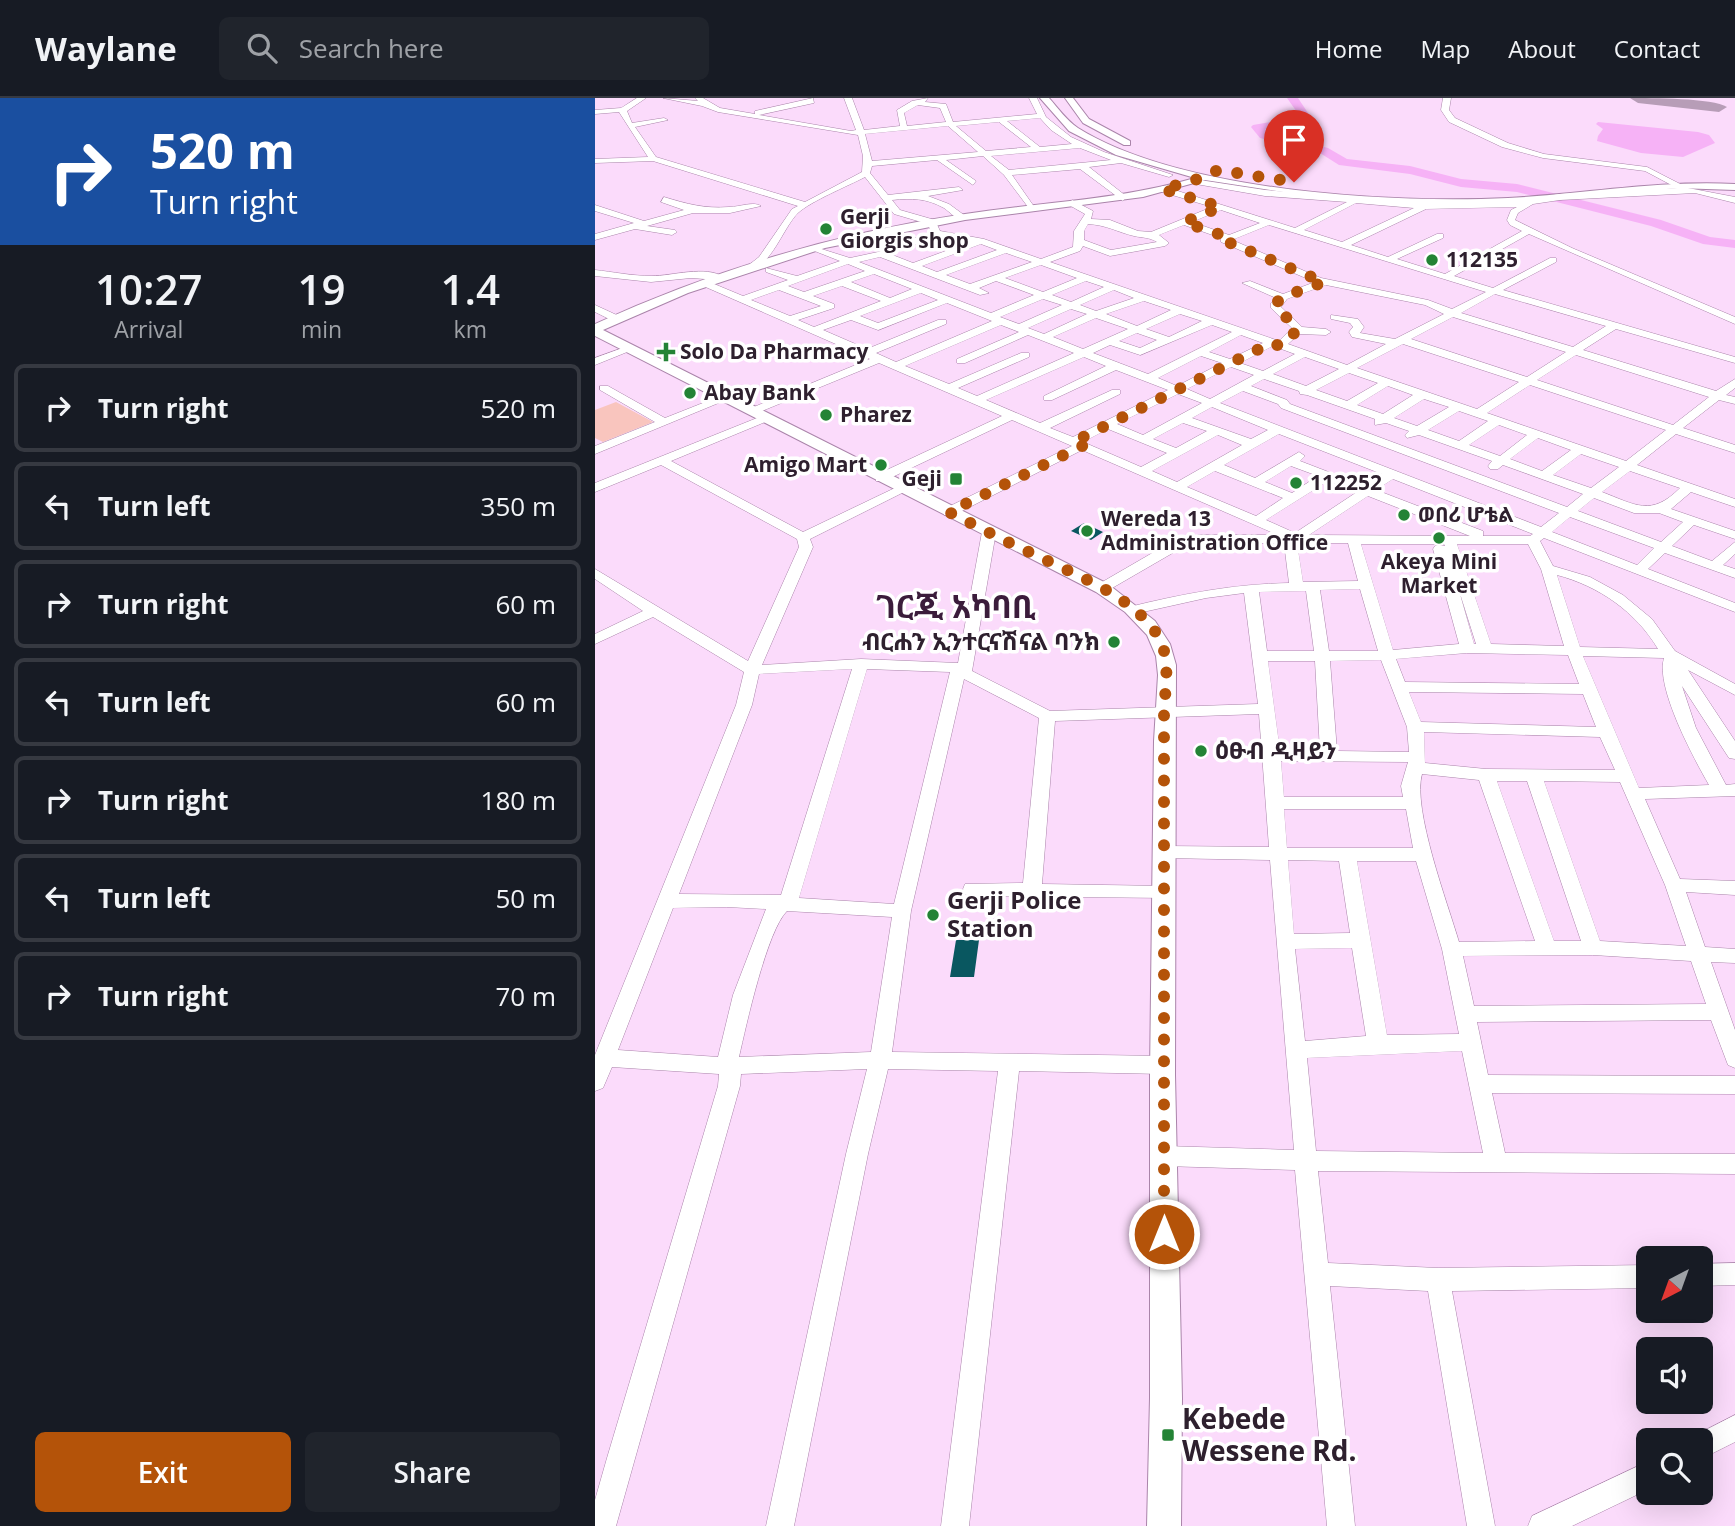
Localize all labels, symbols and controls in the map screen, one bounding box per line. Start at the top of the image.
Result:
search box [219,17,709,80]
text: Waylane [35,26,177,71]
icon: search [243,29,281,67]
text: Search here [299,30,444,66]
text: Home [1315,32,1383,65]
text: Map [1421,32,1470,65]
text: About [1508,32,1576,65]
text: Contact [1614,32,1700,65]
pin [1264,110,1324,182]
text: 520 m [150,117,295,183]
icon: arrive [1275,121,1313,159]
icon: right [35,126,126,217]
text: Turn right [150,180,298,223]
place label: Gerji Giorgis shop [840,202,969,254]
marker: Gerji Giorgis shop [818,221,834,237]
place label: 112135 [1446,245,1518,273]
marker: 112135 [1424,252,1440,268]
text: 10:27 [95,260,203,317]
text: 19 [297,260,346,317]
text: 1.4 [440,260,500,317]
text: Arrival [114,313,183,345]
text: min [301,313,342,345]
text: km [454,313,487,345]
place label: Solo Da Pharmacy [680,337,868,365]
marker: Solo Da Pharmacy [658,344,674,360]
place label: Abay Bank [704,378,816,406]
marker: Abay Bank [682,385,698,401]
icon: right [39,389,77,427]
text: Turn right [98,390,229,426]
text: 520 m [481,390,556,426]
place label: Pharez [840,400,912,428]
marker: Pharez [818,407,834,423]
place label: Amigo Mart [744,450,867,478]
marker: Amigo Mart [873,457,889,473]
place label: Geji [902,464,942,492]
place label: 112252 [1310,468,1382,496]
marker: Geji [948,471,964,487]
marker: 112252 [1288,475,1304,491]
icon: left [39,487,77,525]
text: Turn left [98,488,210,524]
text: 350 m [481,488,556,524]
place label: ወበሪ ሆቴል [1418,500,1514,528]
place label: Wereda 13 Administration Office [1101,504,1328,556]
marker: ወበሪ ሆቴል [1396,507,1412,523]
marker: Wereda 13 Administration Office [1079,523,1095,539]
marker: Akeya Mini Market [1431,530,1447,546]
place label: Akeya Mini Market [1381,547,1497,599]
district label: ገርጂ አካባቢ [876,584,1036,627]
icon: right [39,585,77,623]
text: Turn right [98,586,229,622]
text: 60 m [495,586,556,622]
place label: ብርሐን ኢንተርናሽናል ባንክ [862,624,1100,657]
marker: ብርሐን ኢንተርናሽናል ባንክ [1106,634,1122,650]
icon: left [39,683,77,721]
text: Turn left [98,684,210,720]
text: 60 m [495,684,556,720]
place label: ዕፁብ ዲዛይን [1215,733,1337,766]
marker: ዕፁብ ዲዛይን [1193,743,1209,759]
icon: right [39,781,77,819]
text: Turn right [98,782,229,818]
text: 180 m [481,782,556,818]
icon: left [39,879,77,917]
text: Turn left [98,880,210,916]
text: 50 m [495,880,556,916]
place label: Gerji Police Station [947,883,1081,944]
marker: Gerji Police Station [925,907,941,923]
icon: right [39,977,77,1015]
text: Turn right [98,978,229,1014]
text: 70 m [495,978,556,1014]
position arrow [1127,1197,1201,1271]
north arrow [1636,1246,1713,1323]
map controls [1636,1246,1713,1505]
button: sound [1636,1337,1713,1414]
place label: Kebede Wessene Rd. [1182,1399,1356,1469]
marker: Kebede Wessene Rd. [1160,1427,1176,1443]
button: search [1636,1428,1713,1505]
button: Exit [35,1432,291,1512]
button: Share [305,1432,560,1512]

